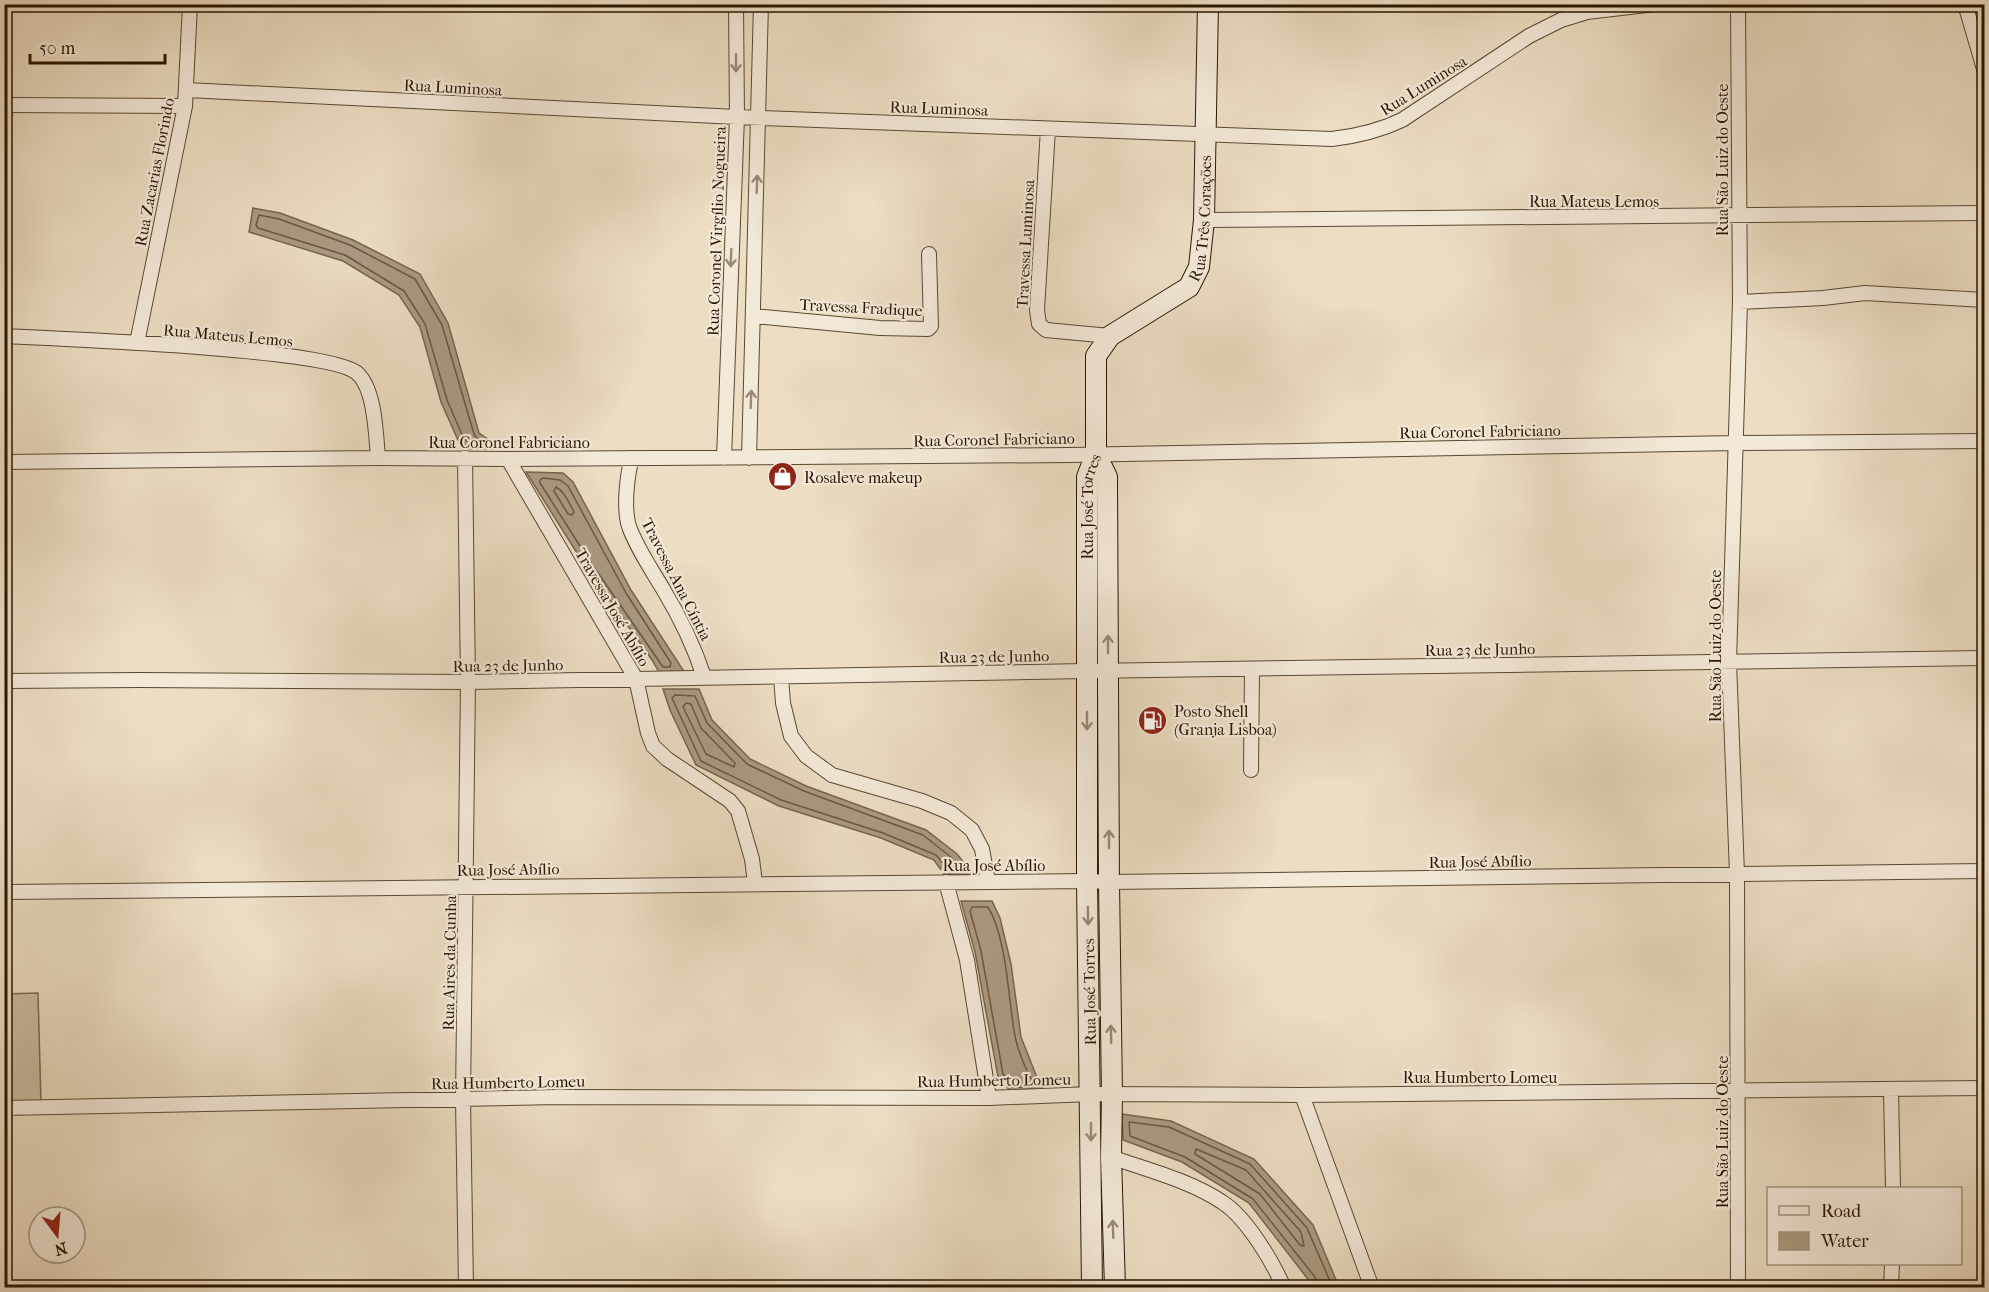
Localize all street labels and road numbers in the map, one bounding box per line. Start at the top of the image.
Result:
street label: Rua Luminosa [1376,51,1471,120]
street label: Rua Luminosa [403,75,503,100]
street label: Rua São Luiz do Oeste [1713,84,1732,236]
street label: Rua Zacarias Florindo [131,96,178,248]
street label: Rua Luminosa [889,97,989,120]
street label: Rua Coronel Virgílio Nogueira [703,125,730,336]
street label: Rua Três Corações [1184,155,1215,285]
street label: Travessa Luminosa [1013,178,1038,309]
street label: Rua Mateus Lemos [1529,192,1659,211]
street label: Travessa Fradique [799,295,923,320]
street label: Rua Mateus Lemos [162,320,294,351]
street label: Rua Coronel Fabriciano [1399,421,1561,442]
street label: Rua Coronel Fabriciano [913,429,1075,450]
street label: Rua Coronel Fabriciano [428,433,590,452]
street label: Rua José Torres [1078,451,1105,560]
street label: Travessa Ana Cíntia [638,515,716,644]
street label: Travessa José Abílio [571,545,654,670]
street label: Rua São Luiz do Oeste [1706,570,1725,722]
street label: Rua 23 de Junho [1425,639,1535,660]
street label: Rua 23 de Junho [939,646,1049,667]
street label: Rua 23 de Junho [453,655,563,676]
street label: Rua José Abílio [1428,851,1532,872]
street label: Rua José Abílio [943,856,1045,875]
street label: Rua José Abílio [456,859,560,880]
street label: Rua Aires da Cunha [439,895,460,1031]
street label: Rua José Torres [1079,938,1100,1046]
street label: Rua São Luiz do Oeste [1713,1056,1732,1208]
street label: Rua Humberto Lomeu [1403,1068,1557,1087]
street label: Rua Humberto Lomeu [917,1070,1071,1091]
street label: Rua Humberto Lomeu [431,1072,585,1093]

